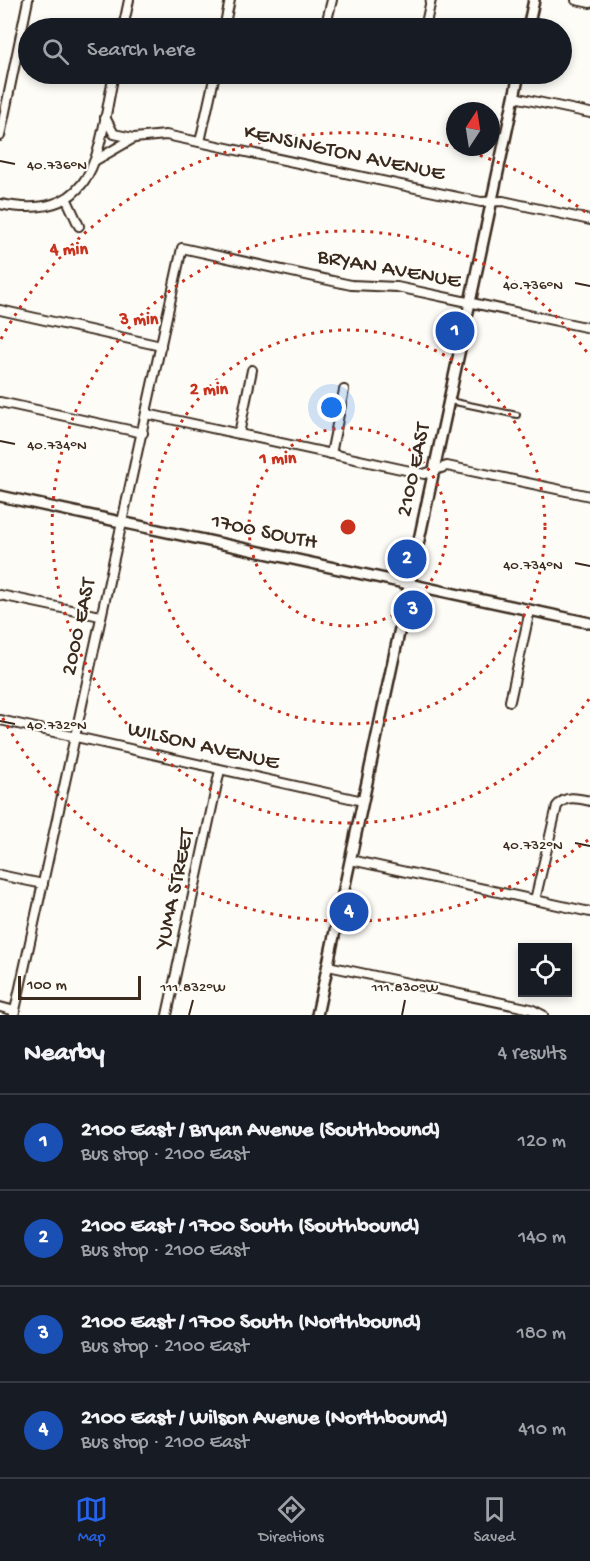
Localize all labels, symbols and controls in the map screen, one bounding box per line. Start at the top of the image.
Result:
search box [18,18,572,84]
icon: search [39,35,72,68]
text: Search here [87,38,195,64]
north arrow [446,102,500,156]
street label: KENSINGTON AVENUE [241,120,448,188]
text: 40.736°N [27,157,87,175]
text: 4 min [49,240,88,261]
street label: BRYAN AVENUE [314,244,464,296]
text: 40.736°N [503,277,563,295]
pin: 1 [436,308,474,354]
text: 3 min [119,310,159,331]
text: 2 min [190,380,229,401]
your location [317,393,346,422]
street label: 2100 EAST [392,419,438,519]
text: 40.734°N [27,437,87,455]
text: 1 min [259,449,297,470]
street label: 1700 SOUTH [208,509,320,557]
centre of rings [338,517,358,537]
pin: 2 [388,536,426,582]
text: 40.734°N [503,557,563,575]
street label: 2000 EAST [57,574,103,678]
pin: 3 [394,588,432,632]
text: 40.732°N [27,717,87,735]
street label: WILSON AVENUE [125,717,283,777]
street label: YUMA STREET [150,825,202,954]
text: 40.732°N [503,837,563,855]
pin: 4 [330,890,368,934]
map controls [518,943,572,997]
button: locate [518,943,572,997]
scale bar [18,973,141,1001]
text: 100 m [27,977,67,996]
text: 111.832°W [159,979,226,997]
text: 111.830°W [371,979,439,997]
text: Nearby [24,1039,105,1070]
text: 4 results [498,1043,566,1066]
text: 2100 East / Bryan Avenue (Southbound) [81,1118,441,1144]
text: 1 [39,1131,48,1154]
text: 120 m [518,1131,566,1154]
text: Bus stop · 2100 East [81,1144,249,1167]
text: 2100 East / 1700 South (Southbound) [81,1214,420,1240]
text: 2 [39,1227,48,1250]
text: 140 m [518,1227,566,1250]
text: Bus stop · 2100 East [81,1240,249,1263]
text: 2100 East / 1700 South (Northbound) [81,1310,422,1336]
text: 3 [38,1323,49,1346]
text: 180 m [517,1323,566,1346]
text: Bus stop · 2100 East [81,1336,249,1359]
text: 2100 East / Wilson Avenue (Northbound) [81,1406,448,1432]
text: 4 [39,1419,48,1442]
text: 410 m [518,1419,566,1442]
text: Bus stop · 2100 East [81,1432,249,1455]
tab: Map [75,1493,108,1548]
tab: Directions [258,1493,324,1548]
tab: Saved [474,1493,515,1548]

